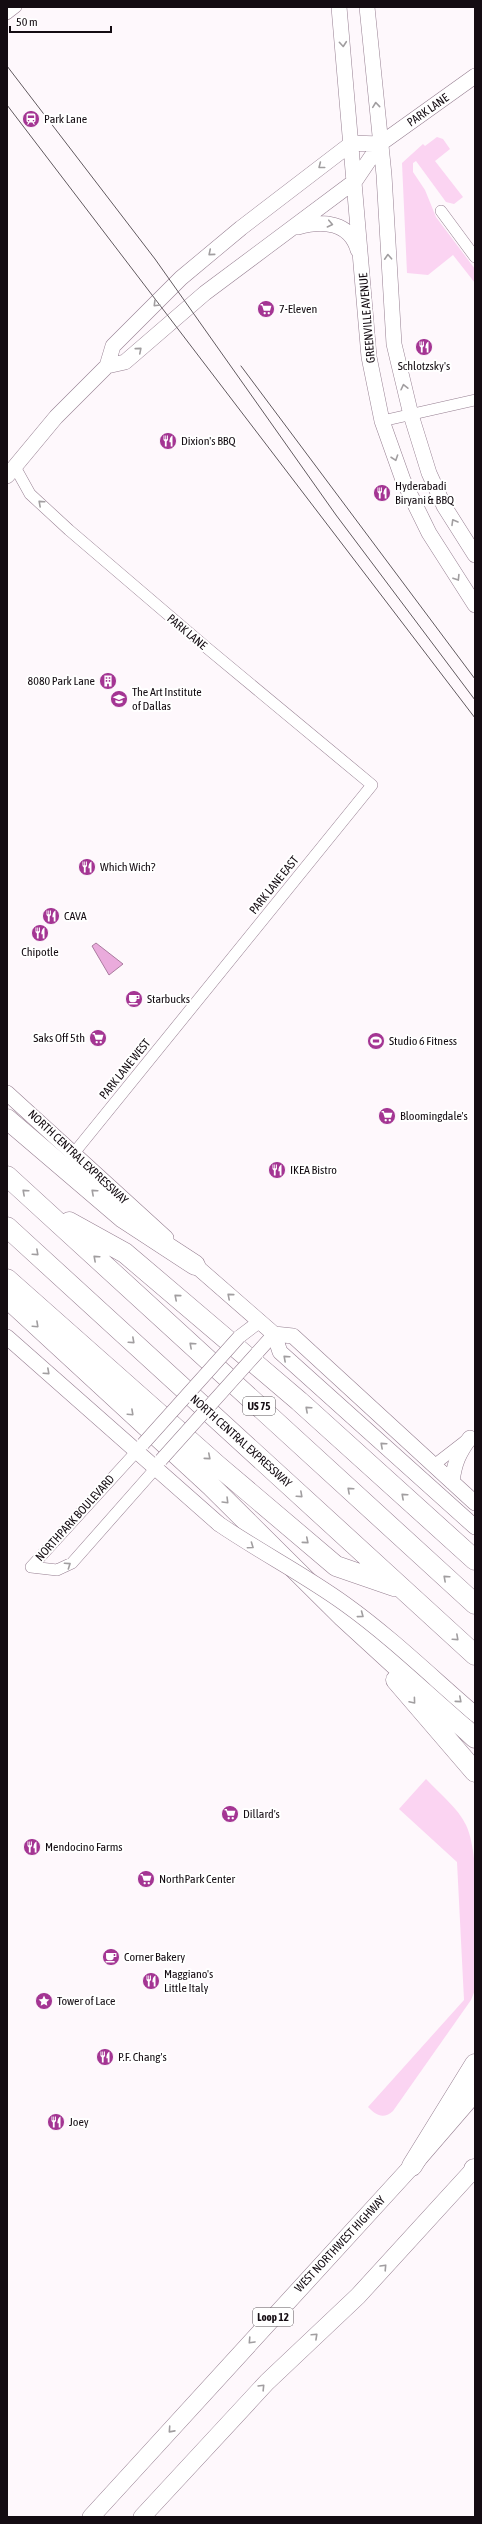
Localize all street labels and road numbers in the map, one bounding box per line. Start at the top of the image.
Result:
street label: PARK LANE [405,91,451,129]
street label: GREENVILLE AVENUE [356,272,378,364]
street label: PARK LANE [164,611,210,653]
street label: PARK LANE EAST [246,853,302,917]
street label: PARK LANE WEST [96,1036,154,1102]
street label: NORTH CENTRAL EXPRESSWAY [25,1107,131,1207]
street label: NORTH CENTRAL EXPRESSWAY [187,1392,295,1491]
road number: US 75 [243,1397,275,1415]
street label: NORTHPARK BOULEVARD [33,1472,117,1564]
street label: WEST NORTHWEST HIGHWAY [292,2193,389,2295]
road number: Loop 12 [253,2308,293,2326]

